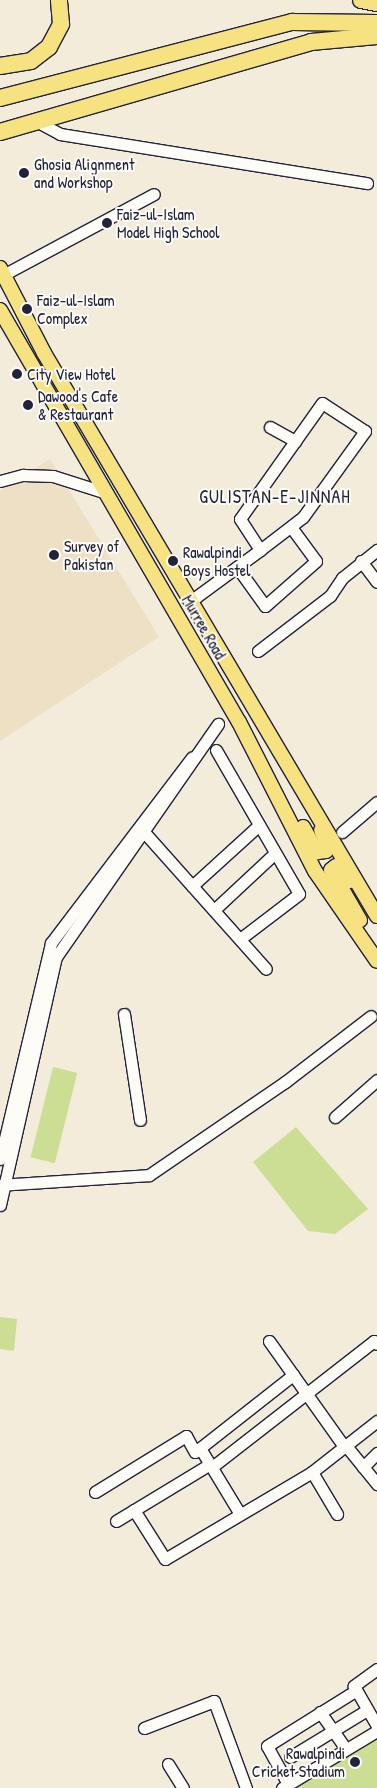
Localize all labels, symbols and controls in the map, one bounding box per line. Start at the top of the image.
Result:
place label: Ghosia Alignment and Workshop [34,154,135,192]
marker: Ghosia Alignment and Workshop [18,167,30,179]
place label: Faiz-ul-Islam Model High School [117,204,220,242]
marker: Faiz-ul-Islam Model High School [101,217,113,229]
place label: Faiz-ul-Islam Complex [37,290,115,328]
marker: Faiz-ul-Islam Complex [21,303,33,315]
place label: City View Hotel [27,364,115,384]
marker: City View Hotel [11,368,23,380]
place label: Dawood's Cafe & Restaurant [38,386,118,424]
marker: Dawood's Cafe & Restaurant [22,399,34,411]
district label: GULISTAN-E-JINNAH [197,486,353,508]
place label: Survey of Pakistan [64,536,119,574]
place label: Rawalpindi Boys Hostel [183,542,250,580]
marker: Survey of Pakistan [48,549,60,561]
marker: Rawalpindi Boys Hostel [167,555,179,567]
street label: Murree Road [178,592,230,662]
place label: Rawalpindi Cricket Stadium [252,1743,345,1781]
marker: Rawalpindi Cricket Stadium [349,1756,361,1768]

